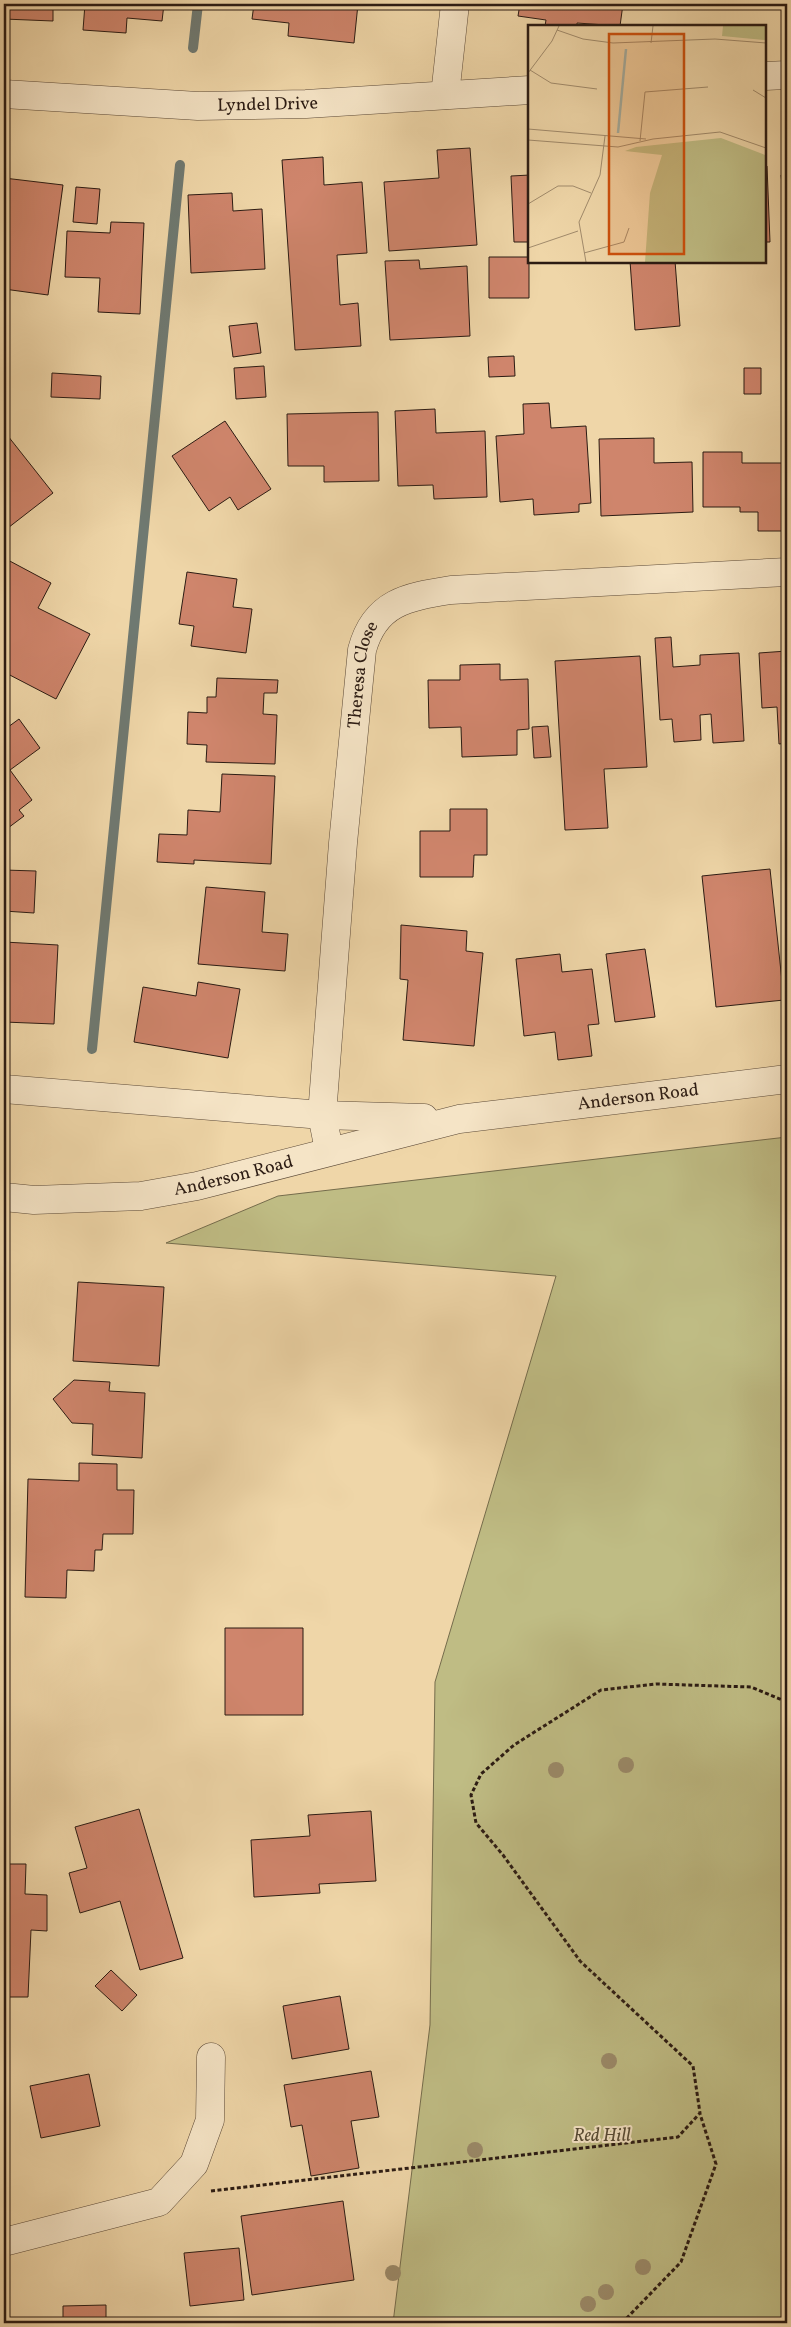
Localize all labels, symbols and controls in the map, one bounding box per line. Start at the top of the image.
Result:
inset map [528,25,766,262]
street label: Lyndel Drive [217,91,319,118]
street label: Theresa Close [342,616,385,730]
street label: Anderson Road [576,1077,700,1117]
street label: Anderson Road [172,1149,296,1202]
park label: Red Hill [573,2124,631,2149]

